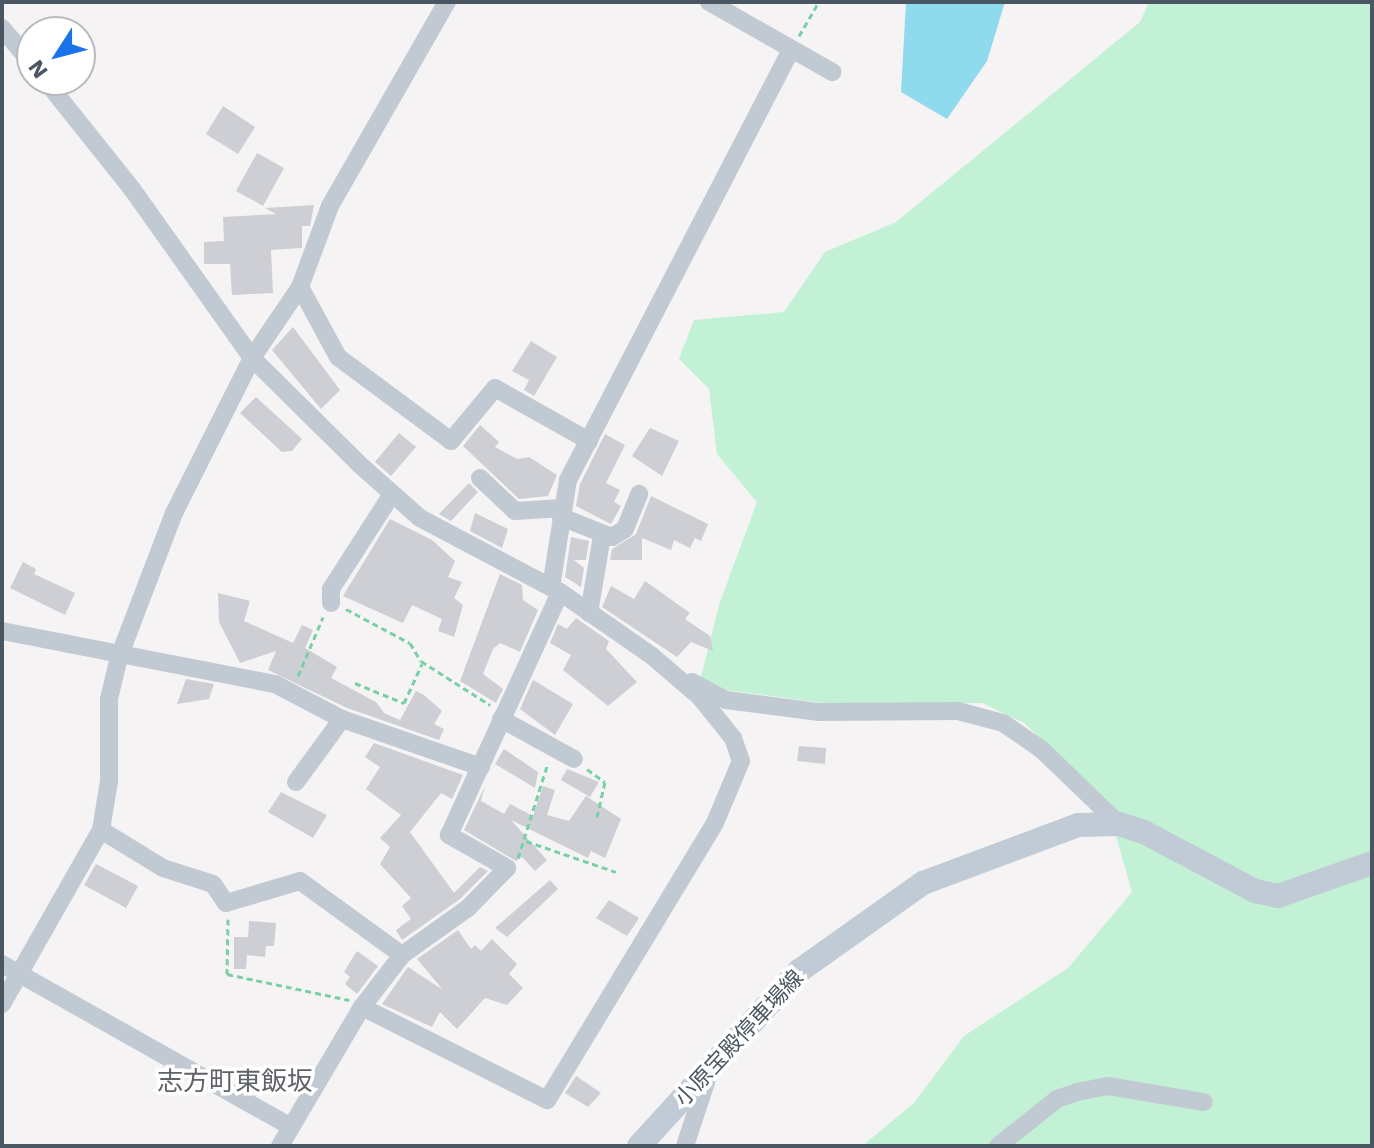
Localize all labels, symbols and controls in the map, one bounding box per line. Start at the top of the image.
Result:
north arrow [16,16,96,96]
text: N [23,55,53,83]
street label: 小原宝殿停車場線 [669,965,809,1111]
district label: 志方町東飯坂 [157,1066,313,1098]

